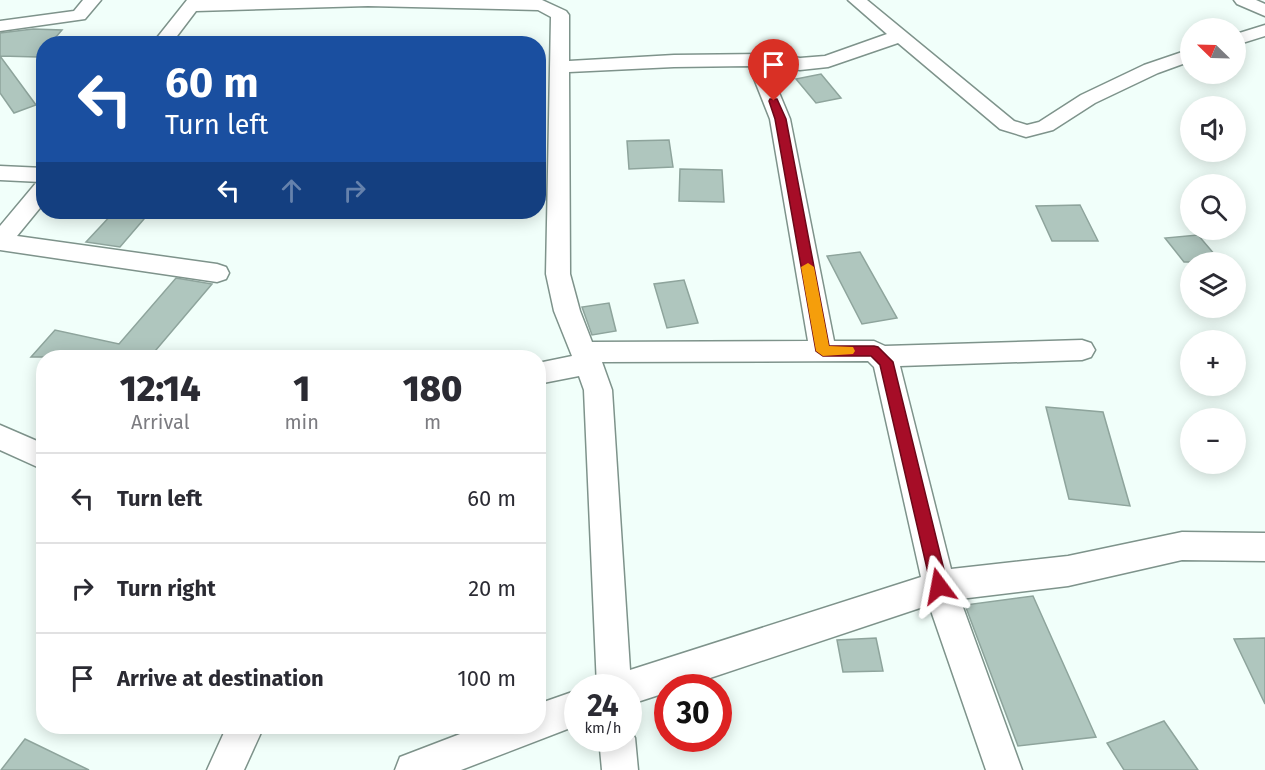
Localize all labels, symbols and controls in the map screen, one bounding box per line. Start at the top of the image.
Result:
north arrow [1180,18,1246,84]
map controls [1180,18,1246,474]
pin [748,39,799,101]
icon: arrive [757,48,790,81]
text: 60 m [165,58,259,108]
icon: left [66,60,144,138]
button: sound [1180,96,1246,162]
text: Turn left [165,109,268,141]
icon: left [212,174,245,207]
icon: ahead [275,174,308,207]
icon: right [338,174,371,207]
button: search [1180,174,1246,240]
button: layers [1180,252,1246,318]
button: + [1180,330,1246,396]
text: 12:14 [120,367,201,411]
text: 1 [293,367,310,411]
text: 180 [403,367,462,411]
button: − [1180,408,1246,474]
text: Arrival [131,410,190,434]
text: min [284,410,319,434]
text: m [424,410,441,434]
icon: left [66,482,99,515]
text: Turn left [117,485,202,512]
text: 60 m [467,485,516,512]
position arrow [907,554,971,618]
icon: right [66,572,99,605]
text: Turn right [117,575,216,602]
text: 20 m [468,575,516,602]
icon: arrive [66,662,99,695]
text: Arrive at destination [117,665,324,692]
text: 100 m [457,665,516,692]
speed limit sign: 30 [654,674,732,752]
text: 24 [587,688,619,724]
text: km/h [584,719,622,737]

